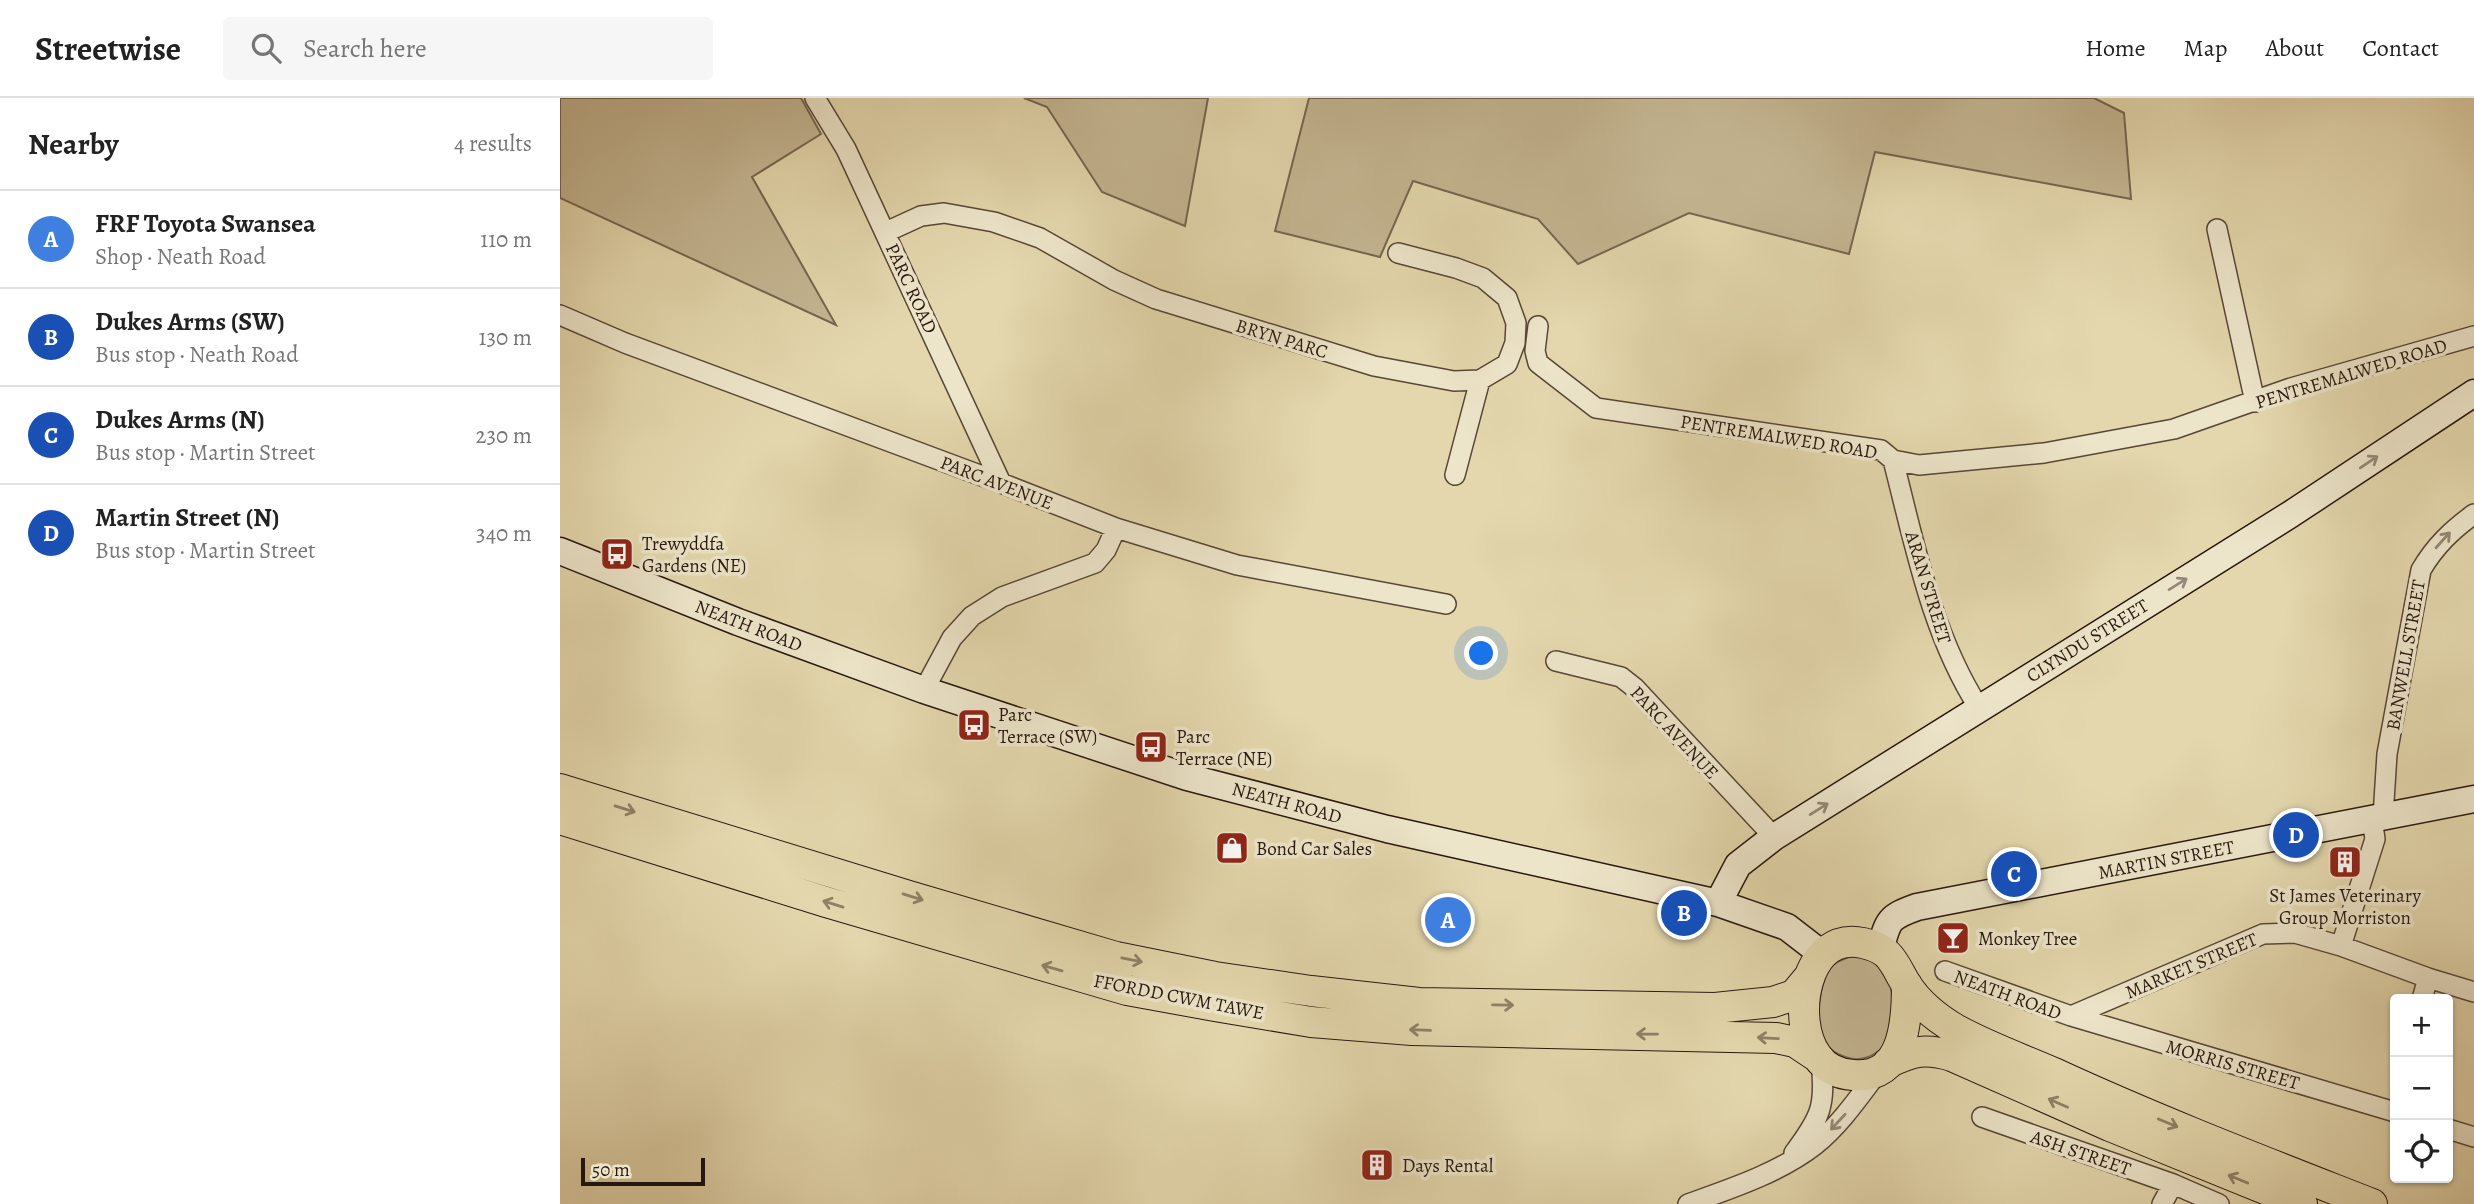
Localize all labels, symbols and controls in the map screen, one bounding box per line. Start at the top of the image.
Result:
search box [223,17,713,80]
text: Streetwise [35,26,181,71]
icon: search [247,29,285,67]
text: Search here [303,31,427,66]
text: Home [2085,32,2146,64]
text: Map [2184,32,2228,64]
text: About [2266,32,2324,64]
text: Contact [2362,32,2439,64]
text: Nearby [28,124,119,164]
text: 4 results [454,128,532,159]
text: FRF Toyota Swansea [95,206,316,241]
text: A [44,224,58,255]
text: 110 m [480,224,532,255]
street label: PARC ROAD [879,239,943,338]
text: Shop · Neath Road [95,241,266,272]
text: Dukes Arms (SW) [95,304,285,339]
street label: BRYN PARC [1232,313,1331,365]
text: B [44,322,58,353]
text: 130 m [479,322,532,353]
street label: PENTREMALWED ROAD [2252,332,2450,415]
text: Bus stop · Neath Road [95,339,298,370]
text: Dukes Arms (N) [95,402,265,437]
street label: PENTREMALWED ROAD [1678,409,1879,465]
text: C [44,420,58,451]
text: 230 m [476,420,532,451]
text: Bus stop · Martin Street [95,437,316,468]
street label: PARC AVENUE [936,449,1057,516]
one-way arrow [2359,455,2379,469]
text: Martin Street (N) [95,500,279,535]
text: D [43,518,59,549]
text: 340 m [476,518,532,549]
street label: ARAN STREET [1898,527,1958,647]
place label: Trewyddfa Gardens (NE) [642,531,746,579]
one-way arrow [2435,532,2452,549]
text: Bus stop · Martin Street [95,535,316,566]
bus stop icon: Trewyddfa Gardens (NE) [598,535,636,573]
one-way arrow [2167,577,2187,591]
street label: BANWELL STREET [2380,577,2432,733]
street label: CLYNDU STREET [2021,593,2154,689]
street label: NEATH ROAD [691,594,806,658]
your location [1464,636,1498,670]
street label: PARC AVENUE [1624,680,1724,785]
place label: Parc Terrace (SW) [998,702,1097,750]
bus stop icon: Parc Terrace (SW) [955,706,993,744]
place label: Parc Terrace (NE) [1176,724,1272,772]
bus stop icon: Parc Terrace (NE) [1132,728,1170,766]
street label: NEATH ROAD [1229,776,1345,830]
one-way arrow [1808,801,1828,815]
one-way arrow [614,803,636,816]
pin: D [2273,809,2319,861]
shop icon: Bond Car Sales [1213,829,1251,867]
street label: MARTIN STREET [2096,834,2237,886]
place label: Bond Car Sales [1256,836,1372,862]
building icon: St James Veterinary Group Morriston [2326,843,2364,881]
pin: C [1991,848,2037,900]
place label: St James Veterinary Group Morriston [2269,883,2421,931]
pin: B [1661,887,1707,939]
one-way arrow [902,892,924,905]
pin: A [1425,894,1471,946]
one-way arrow [823,896,845,909]
bar icon: Monkey Tree [1934,919,1972,957]
place label: Monkey Tree [1978,926,2077,952]
street label: MARKET STREET [2121,926,2262,1005]
one-way arrow [1120,953,1143,967]
one-way arrow [1041,960,1063,973]
street label: NEATH ROAD [1950,963,2065,1026]
street label: FFORDD CWM TAWE [1091,968,1266,1026]
map controls [2390,994,2453,1183]
button: + [2390,994,2453,1057]
one-way arrow [1491,998,1514,1012]
one-way arrow [1409,1023,1432,1036]
one-way arrow [1636,1028,1659,1041]
one-way arrow [1757,1031,1780,1044]
street label: MORRIS STREET [2163,1033,2303,1097]
button: − [2390,1057,2453,1120]
one-way arrow [2048,1096,2069,1109]
one-way arrow [1829,1113,1846,1130]
one-way arrow [2157,1117,2179,1130]
button: locate [2390,1120,2453,1183]
street label: ASH STREET [2026,1123,2135,1182]
building icon: Days Rental [1358,1146,1396,1184]
place label: Days Rental [1402,1153,1494,1179]
scale bar [581,1155,705,1187]
text: 50 m [592,1157,630,1183]
one-way arrow [2228,1171,2250,1184]

